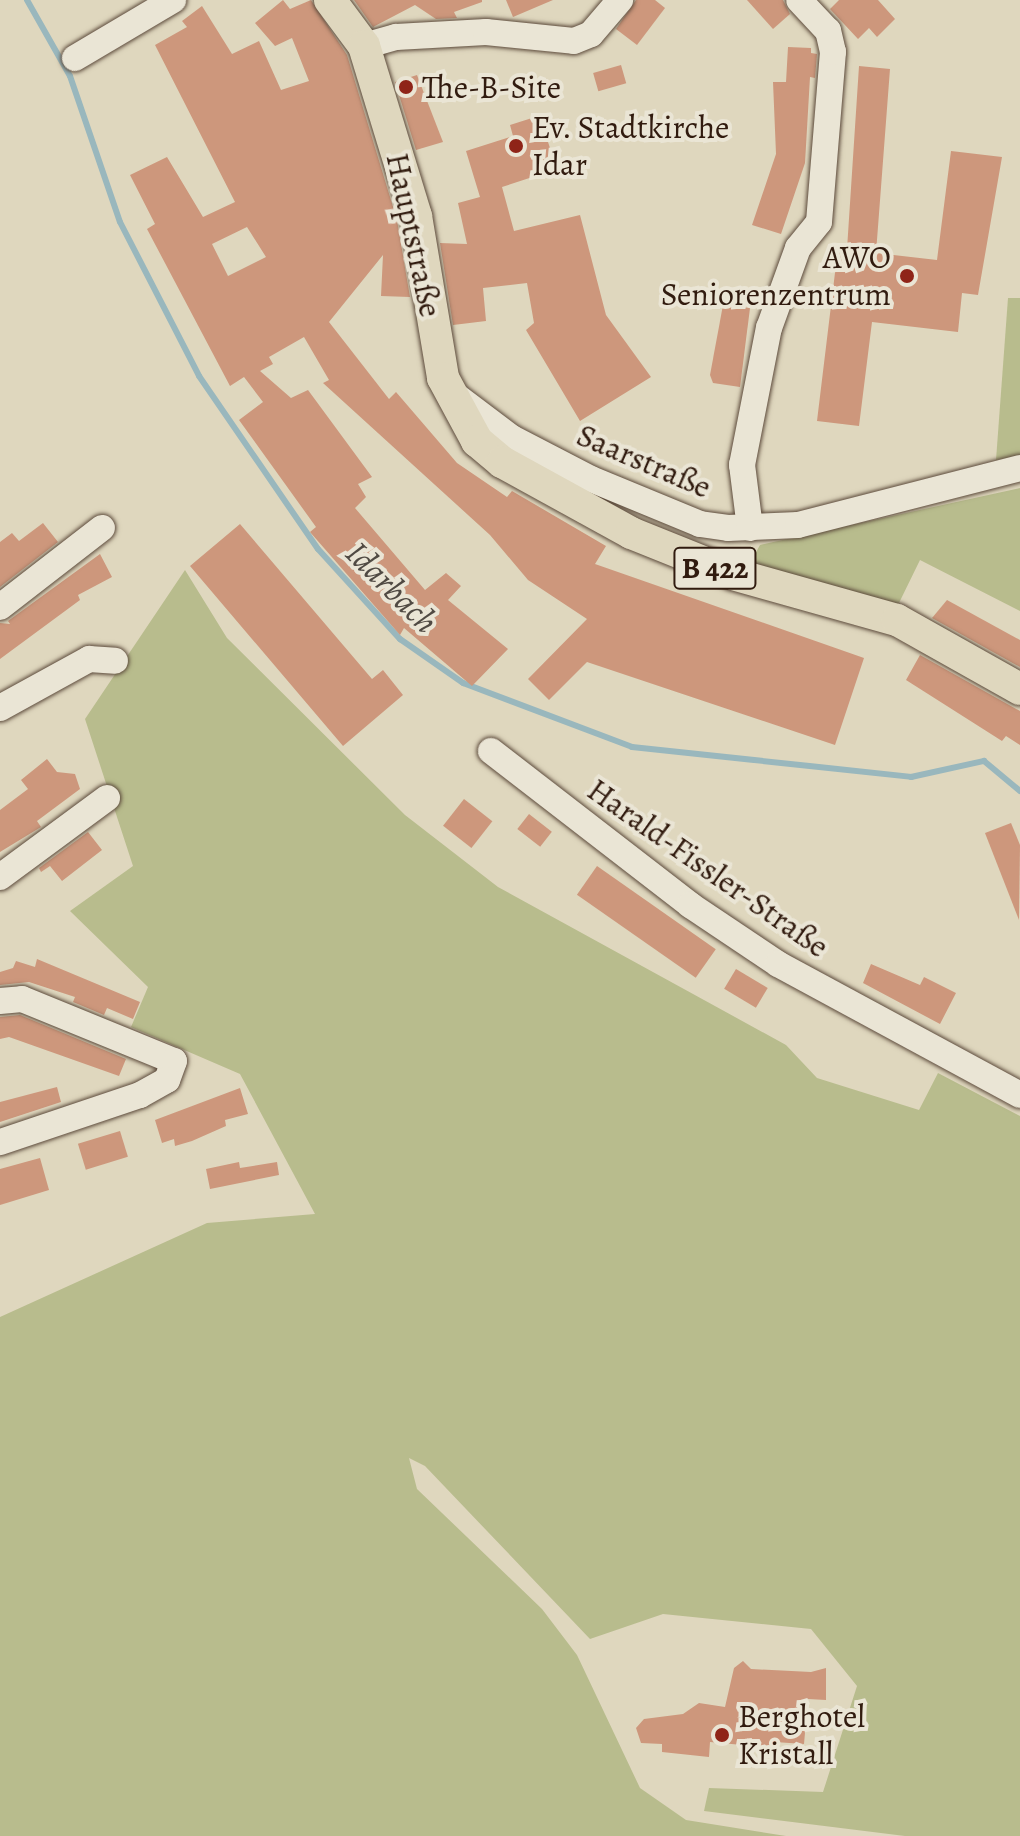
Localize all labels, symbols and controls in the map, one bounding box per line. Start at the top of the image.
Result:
place label: The-B-Site [422,68,561,106]
marker: The-B-Site [397,78,415,96]
place label: Ev. Stadtkirche Idar [532,109,730,184]
marker: Ev. Stadtkirche Idar [507,137,525,155]
street label: Hauptstraße [378,149,450,321]
place label: AWO Seniorenzentrum [661,239,891,314]
marker: AWO Seniorenzentrum [898,267,916,285]
street label: Saarstraße [571,416,717,506]
water label: Idarbach [337,532,447,642]
road number: B 422 [673,542,757,594]
street label: Harald-Fissler-Straße [580,770,836,966]
place label: Berghotel Kristall [738,1698,865,1773]
marker: Berghotel Kristall [713,1726,731,1744]

